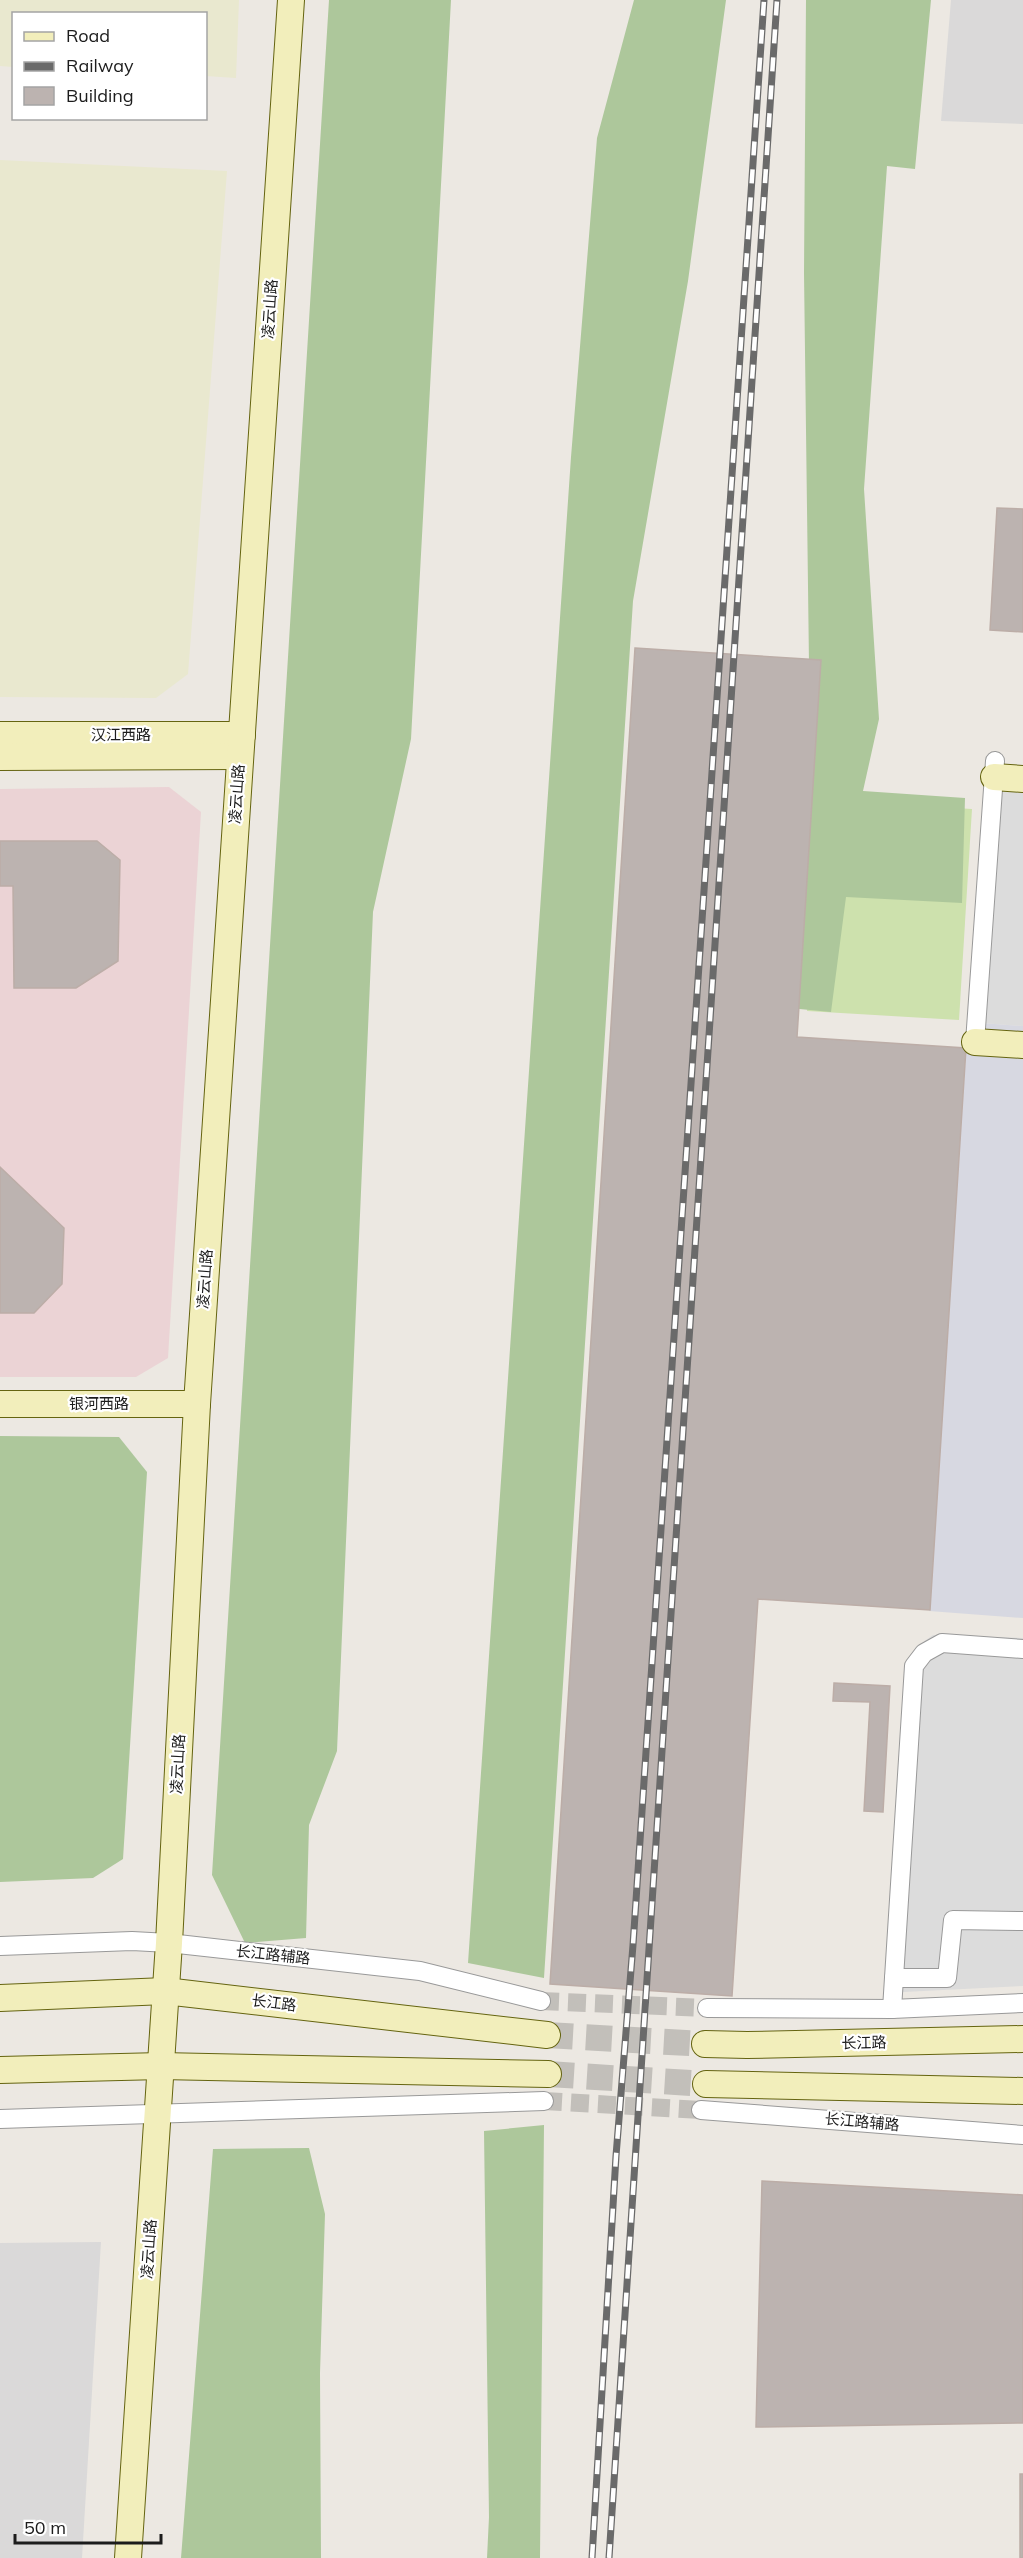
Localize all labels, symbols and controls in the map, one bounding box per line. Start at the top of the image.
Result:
legend [12,12,207,120]
text: Road [66,24,110,47]
text: Railway [66,54,134,77]
text: Building [66,84,134,107]
street label: 凌云山路 [258,278,281,340]
street label: 汉江西路 [91,725,151,744]
street label: 凌云山路 [225,763,248,825]
street label: 凌云山路 [193,1248,216,1310]
street label: 银河西路 [69,1394,129,1413]
street label: 凌云山路 [166,1734,189,1794]
street label: 长江路辅路 [235,1941,311,1968]
street label: 长江路 [251,1990,298,2015]
street label: 长江路 [841,2033,887,2052]
street label: 长江路辅路 [824,2109,900,2134]
street label: 凌云山路 [137,2218,160,2280]
scale bar [15,2507,160,2545]
text: 50 m [24,2516,66,2539]

